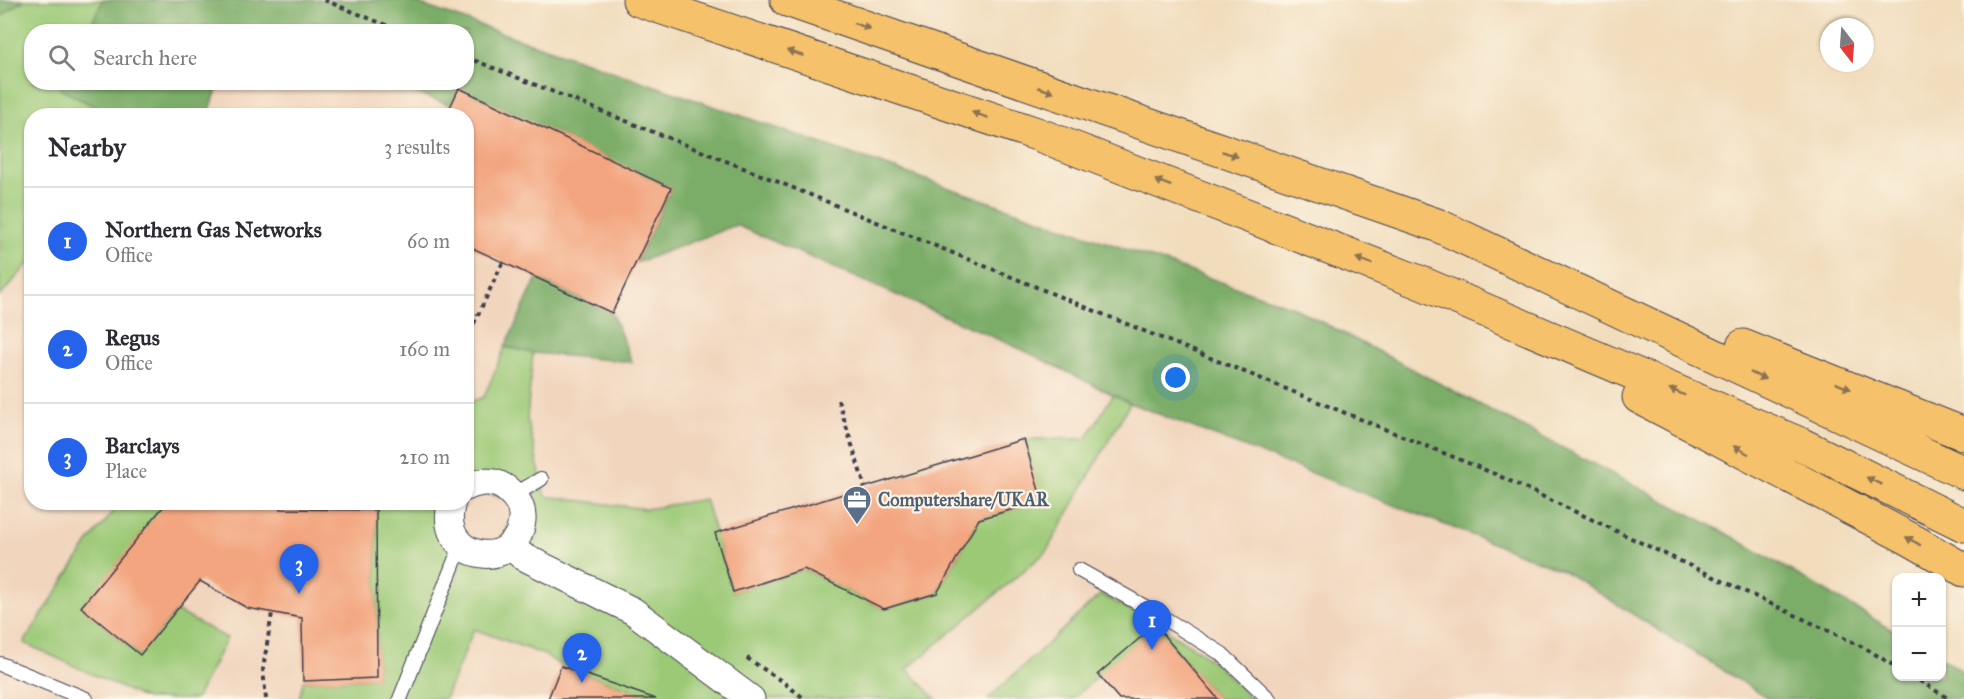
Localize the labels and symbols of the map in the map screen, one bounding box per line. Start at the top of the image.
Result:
north arrow [1820,18,1874,72]
one-way arrow [853,22,871,31]
one-way arrow [786,47,804,57]
one-way arrow [1037,85,1055,95]
one-way arrow [971,110,989,119]
one-way arrow [1221,149,1239,159]
one-way arrow [1154,178,1172,187]
one-way arrow [1355,255,1373,265]
your location [1161,363,1190,392]
one-way arrow [1749,371,1766,380]
one-way arrow [1834,382,1852,391]
one-way arrow [1668,387,1686,397]
one-way arrow [1732,445,1749,455]
one-way arrow [1865,476,1883,486]
office icon: Computershare/UKAR [841,484,873,526]
place label: Computershare/UKAR [878,489,1050,512]
one-way arrow [1904,536,1921,546]
pin: 3 [280,544,318,594]
pin: 1 [1132,600,1172,650]
pin: 2 [562,634,602,683]

